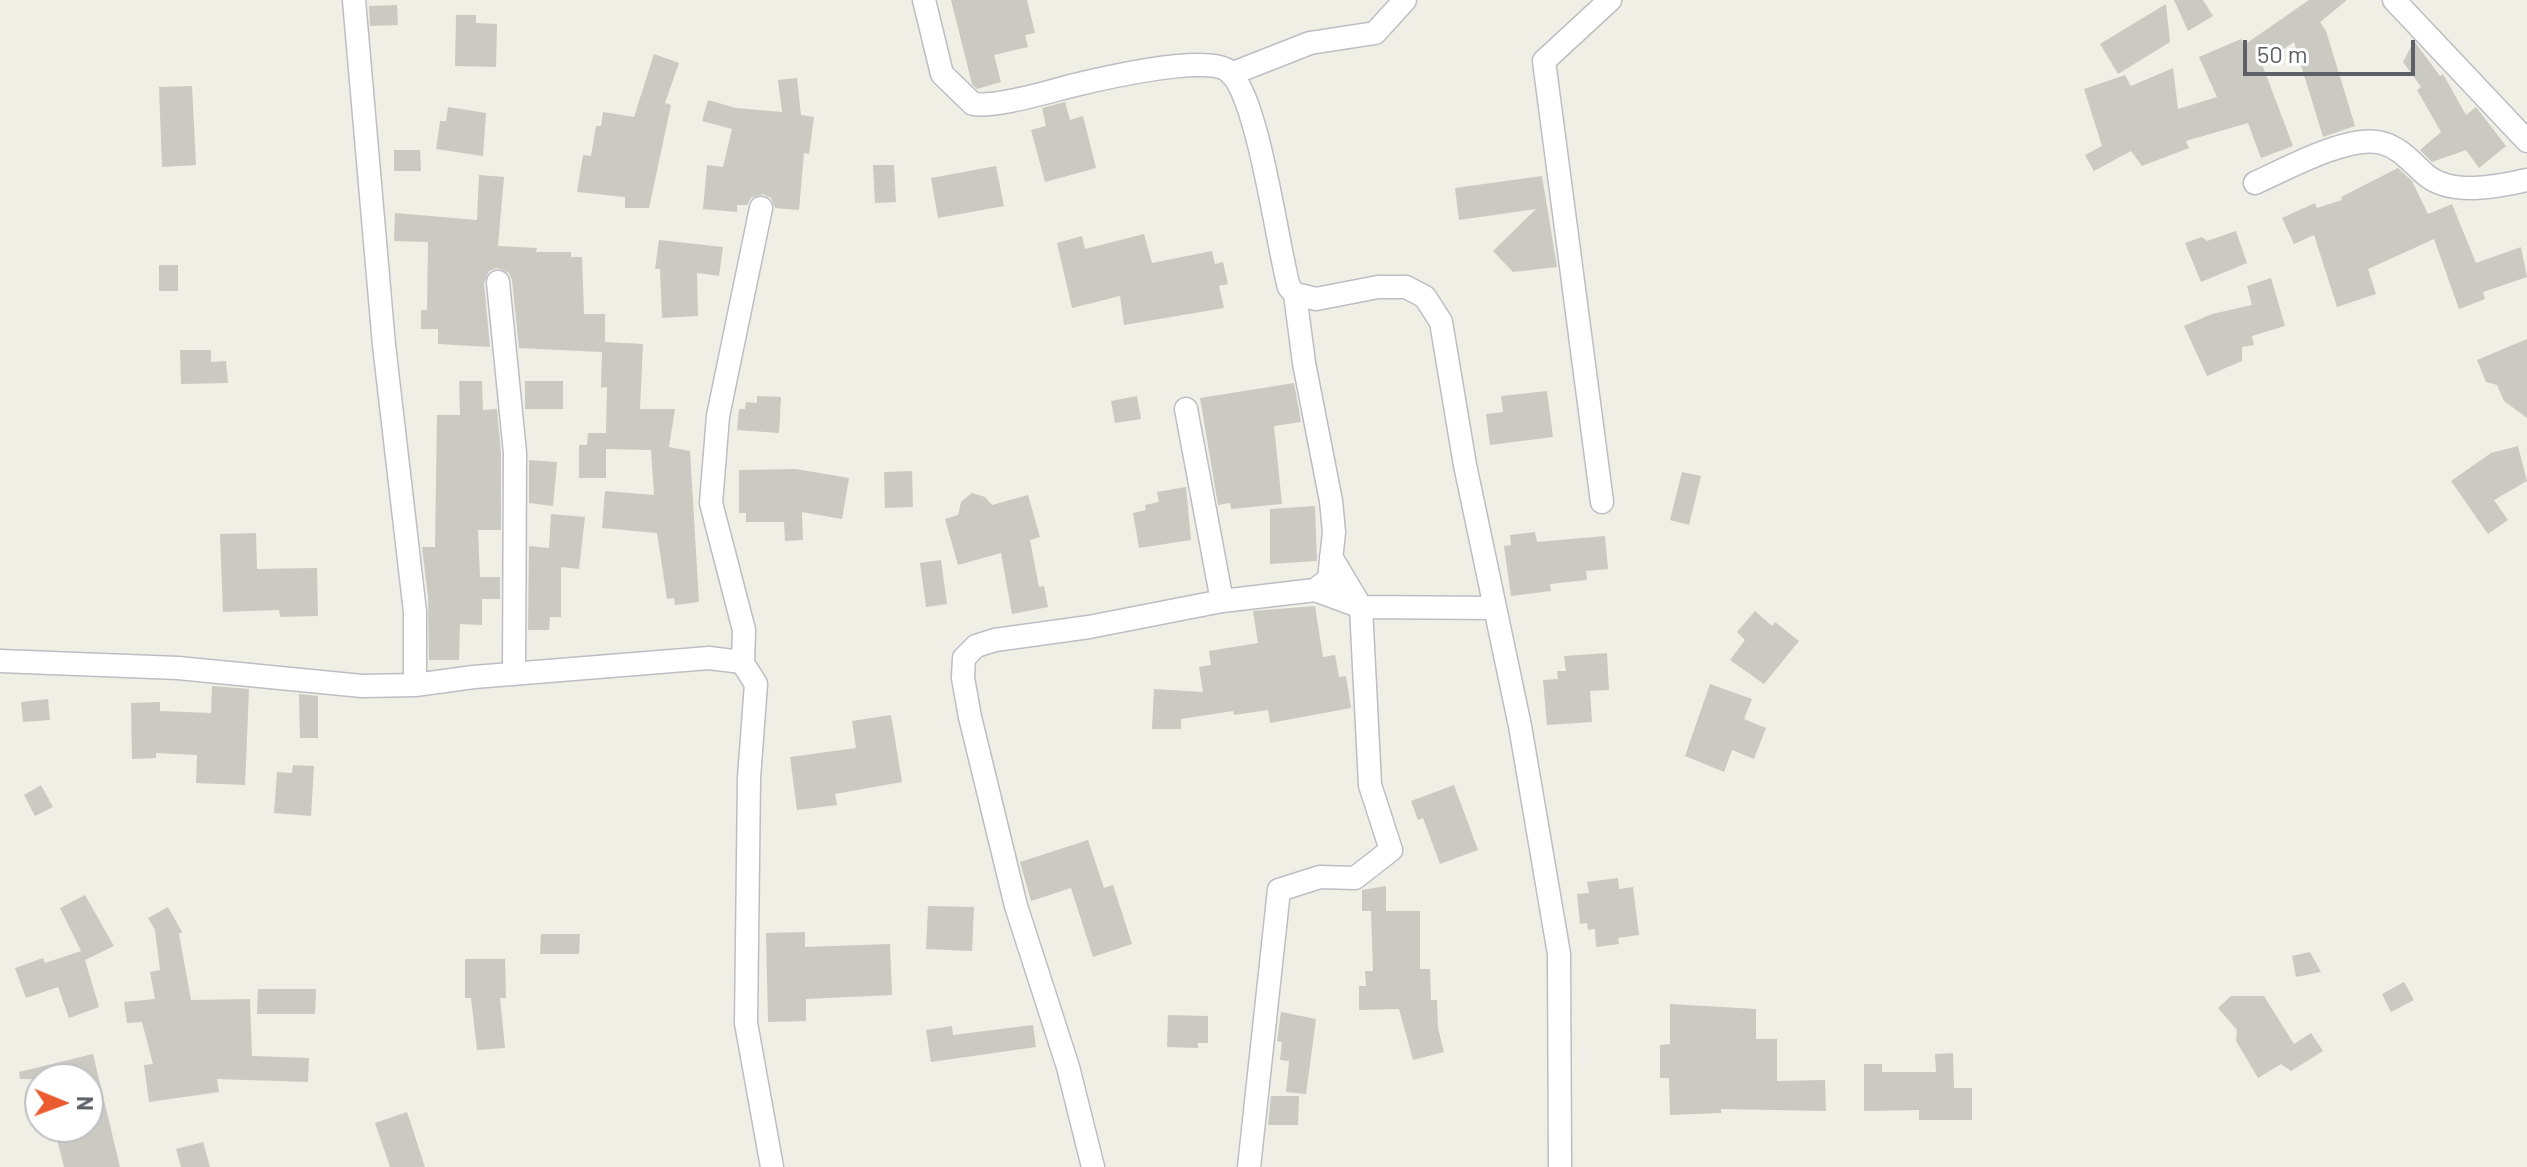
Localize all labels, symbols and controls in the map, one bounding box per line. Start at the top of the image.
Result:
scale bar [2247,24,2419,74]
text: 50 m [2257,39,2308,68]
north arrow [24,1063,104,1143]
text: N [73,1096,99,1111]

